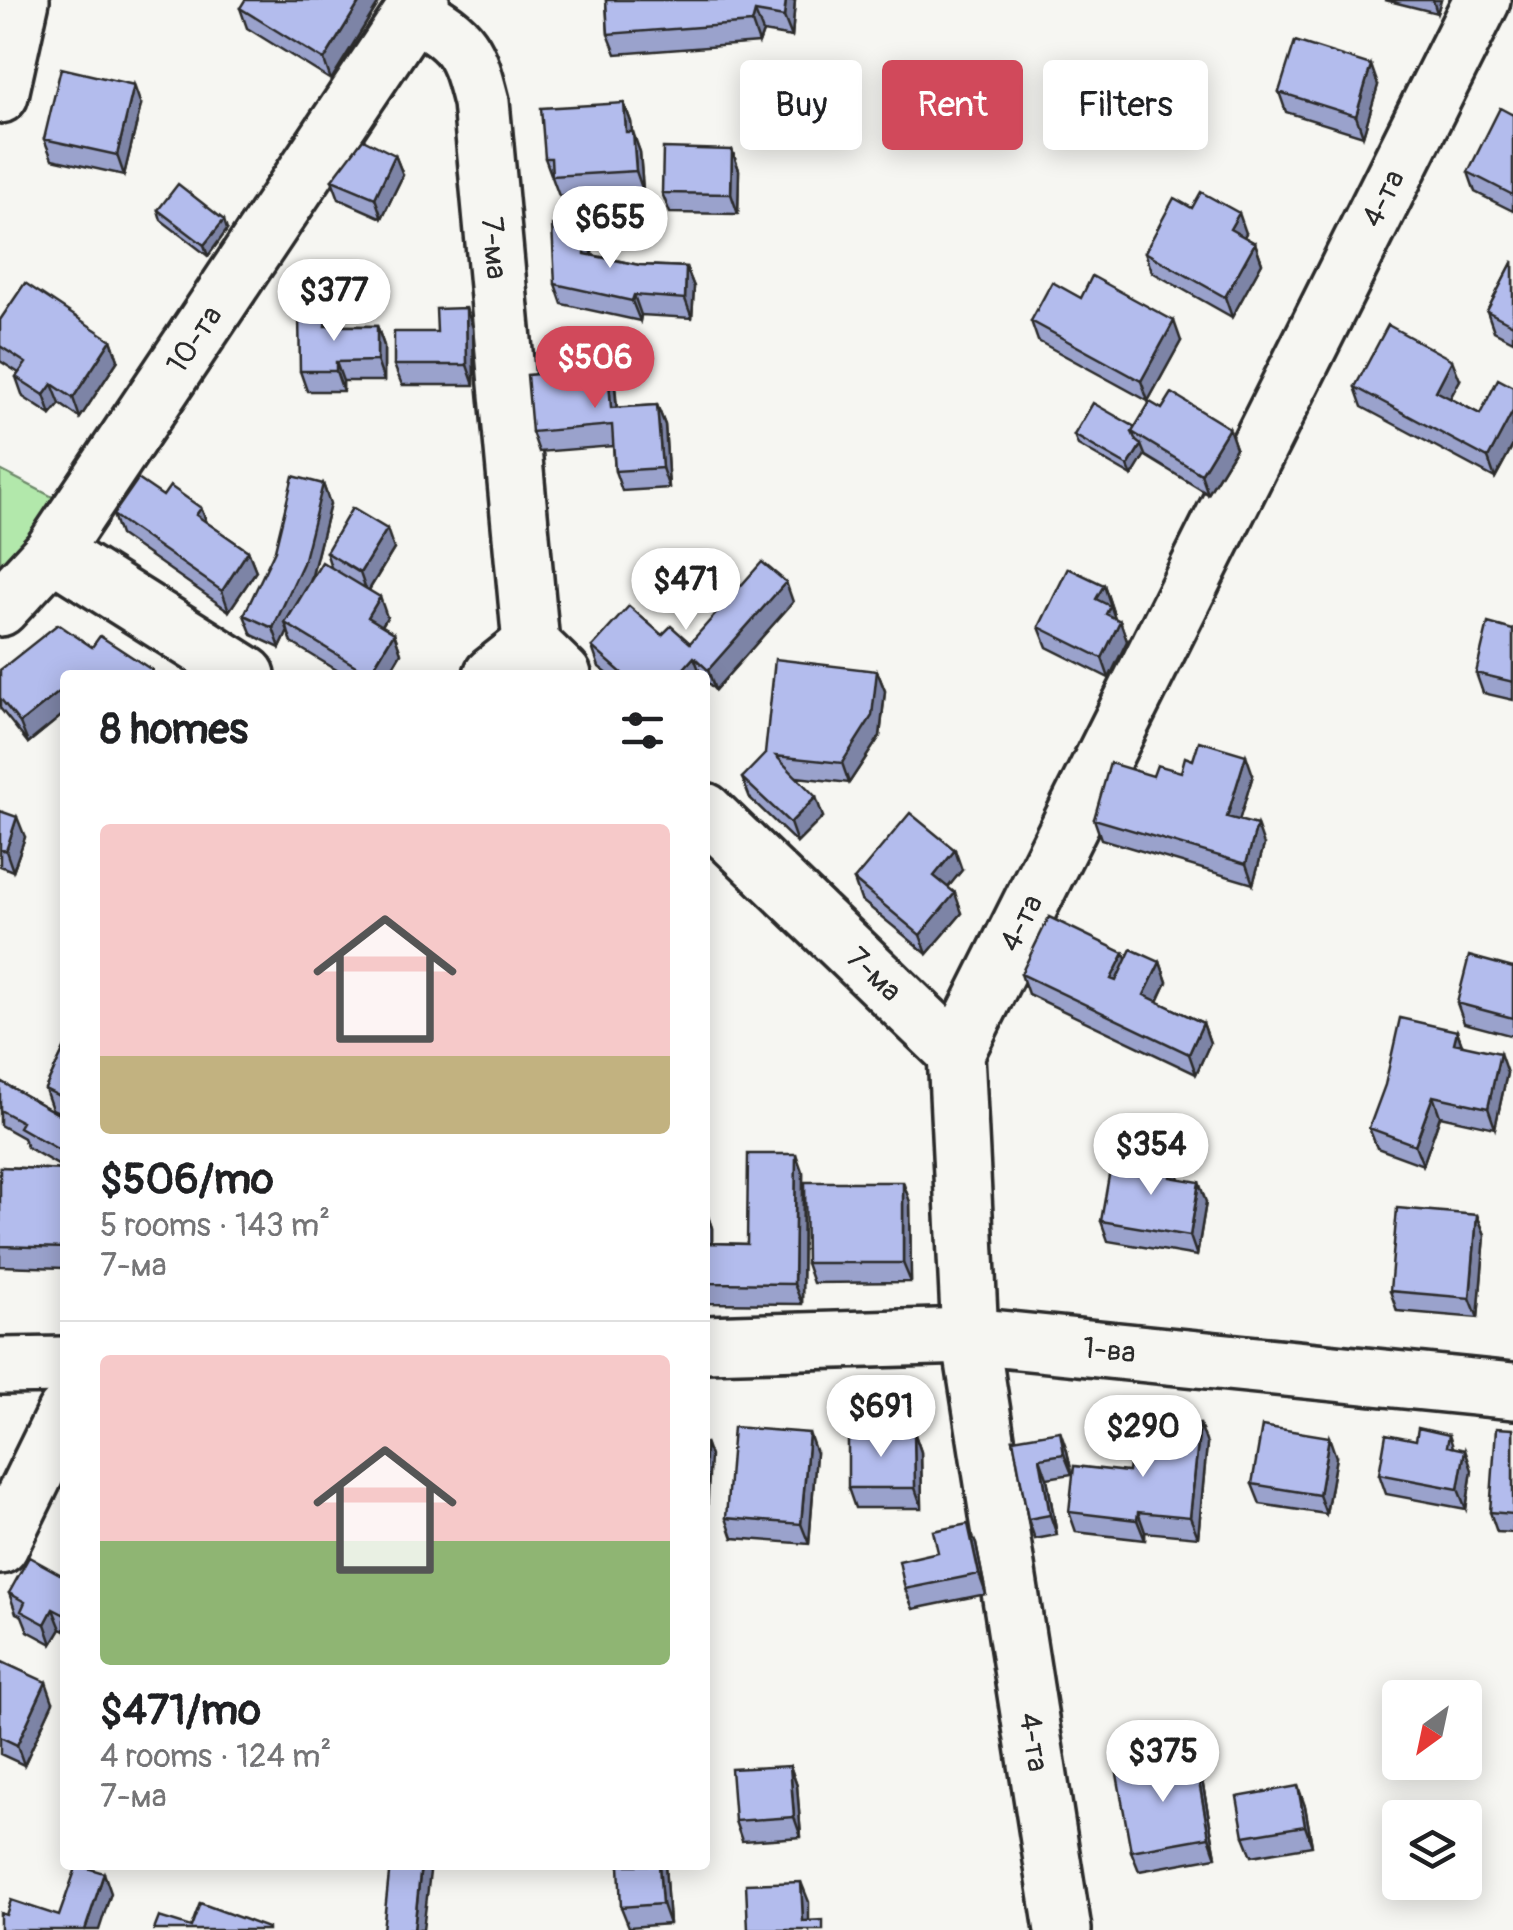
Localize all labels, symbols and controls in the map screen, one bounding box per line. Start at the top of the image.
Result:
chip: Buy [740,60,862,150]
chip: Rent [882,60,1023,150]
chip: Filters [1043,60,1208,150]
street label: 4-та [1354,164,1413,233]
pin: $655 [551,186,669,271]
text: $655 [575,198,645,238]
street label: 7-ма [473,215,515,281]
pin: $377 [275,259,393,344]
text: $377 [299,271,369,311]
street label: 10-та [159,299,230,381]
pin: $506 [536,326,654,411]
text: $506 [557,338,633,378]
pin: $471 [627,548,745,633]
text: $471 [653,560,719,600]
icon: filters [615,703,670,758]
text: 8 homes [100,704,248,756]
street label: 4-та [992,888,1051,958]
icon: home [295,889,475,1069]
street label: 7-ма [839,939,909,1009]
pin: $354 [1092,1113,1210,1198]
text: $354 [1115,1125,1187,1165]
text: $506/mo [100,1154,274,1206]
text: 5 rooms · 143 m² [100,1206,330,1246]
text: 7-ма [100,1246,167,1286]
street label: 1-ва [1081,1330,1137,1372]
pin: $691 [822,1375,940,1460]
text: $691 [849,1387,913,1427]
pin: $290 [1084,1395,1202,1480]
text: $290 [1106,1407,1180,1447]
icon: home [295,1420,475,1600]
north arrow [1382,1680,1482,1780]
map controls [1382,1680,1482,1900]
text: $471/mo [100,1685,261,1737]
street label: 4-та [1011,1710,1056,1774]
pin: $375 [1104,1720,1222,1805]
text: $375 [1128,1732,1198,1772]
text: 4 rooms · 124 m² [100,1737,331,1777]
text: 7-ма [100,1777,167,1817]
button: layers [1382,1800,1482,1900]

